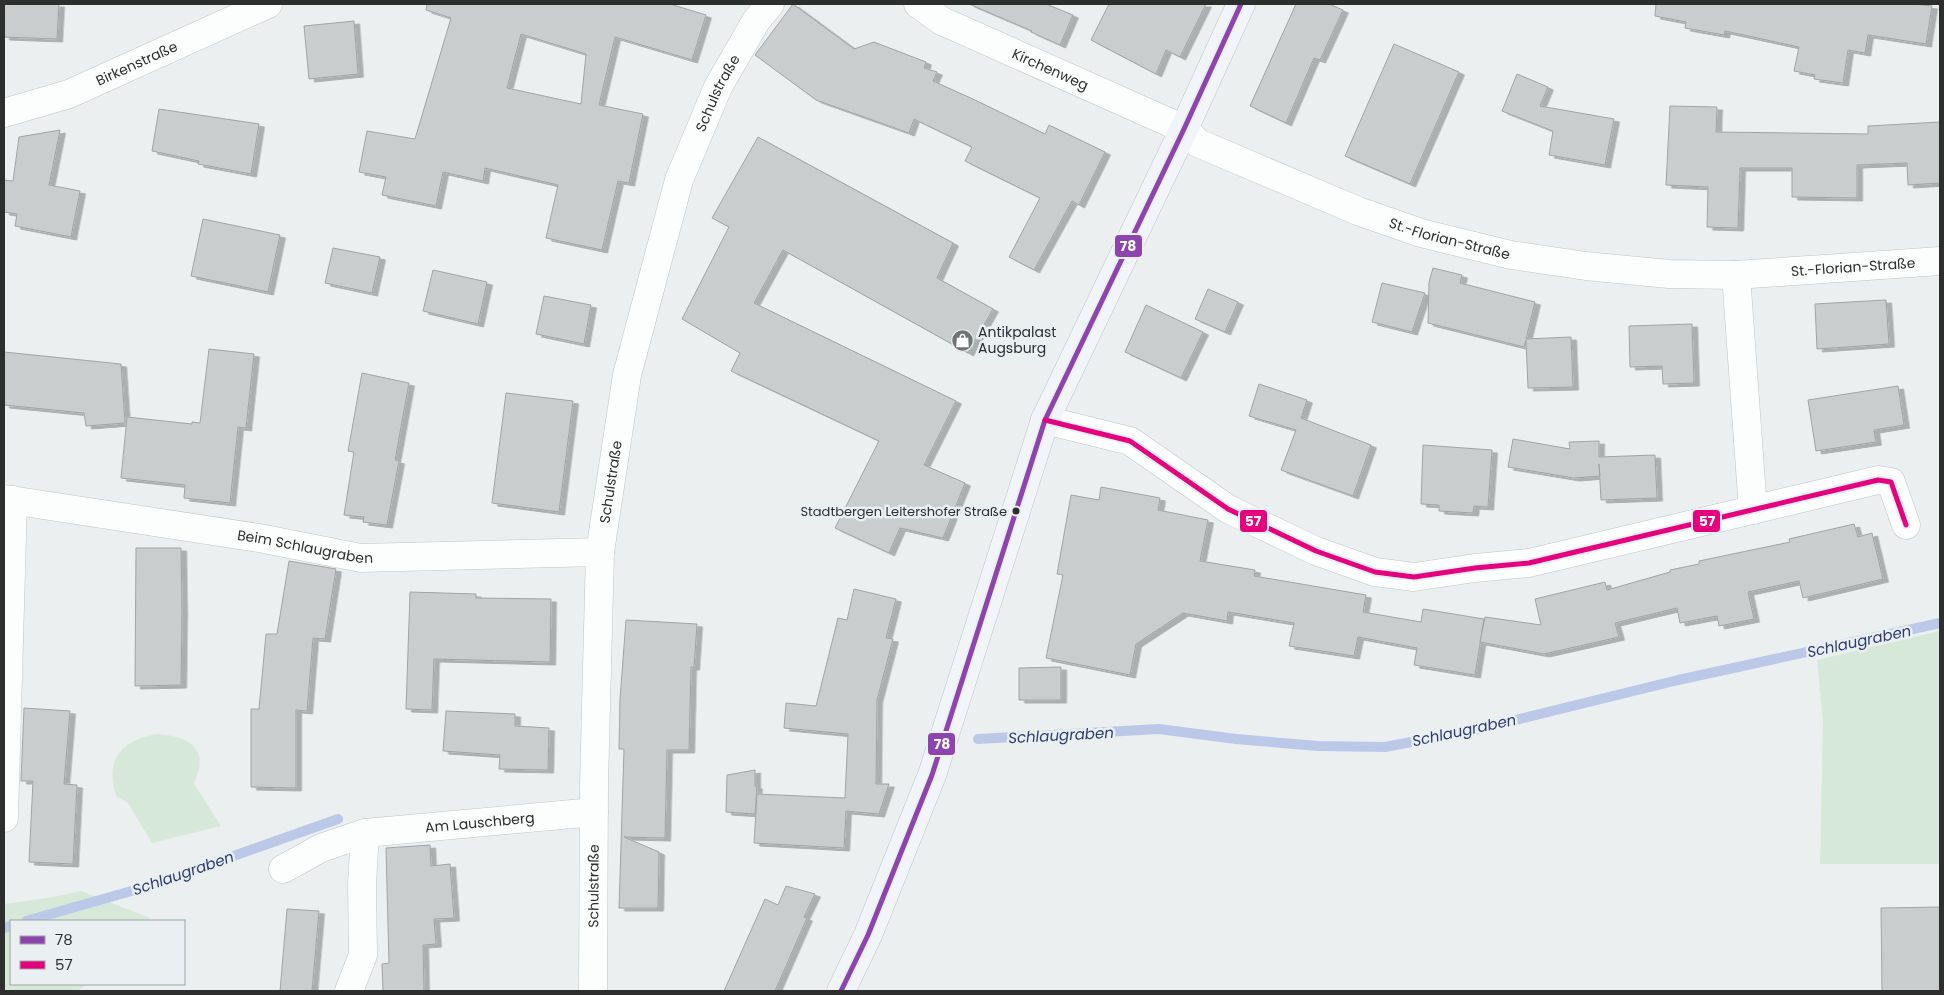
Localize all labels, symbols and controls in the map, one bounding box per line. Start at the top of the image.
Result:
street label: Birkenstraße [93,36,181,91]
street label: Kirchenweg [1009,44,1092,95]
street label: Schulstraße [690,51,745,135]
street label: St.-Florian-Straße [1386,213,1513,265]
line badge: 78 [1114,234,1143,258]
text: 78 [1120,236,1136,256]
street label: St.-Florian-Straße [1790,253,1916,281]
place label: Antikpalast Augsburg [978,322,1056,358]
shop icon: Antikpalast Augsburg [950,328,974,352]
street label: Schulstraße [595,439,627,525]
place label: Stadtbergen Leitershofer Straße [800,502,1007,521]
marker: Stadtbergen Leitershofer Straße [1011,506,1021,516]
line badge: 57 [1239,509,1268,533]
line badge: 57 [1692,509,1721,533]
text: 57 [1245,511,1262,531]
text: 57 [1699,511,1716,531]
street label: Beim Schlaugraben [236,525,373,568]
water label: Schlaugraben [1805,620,1913,662]
water label: Schlaugraben [1410,709,1518,751]
water label: Schlaugraben [1008,722,1114,748]
line badge: 78 [927,732,956,756]
text: 78 [934,734,950,754]
street label: Am Lauschberg [424,808,535,837]
street label: Schulstraße [583,844,604,928]
water label: Schlaugraben [130,846,236,900]
legend [10,920,185,985]
text: 78 [55,929,73,950]
text: 57 [55,954,73,975]

